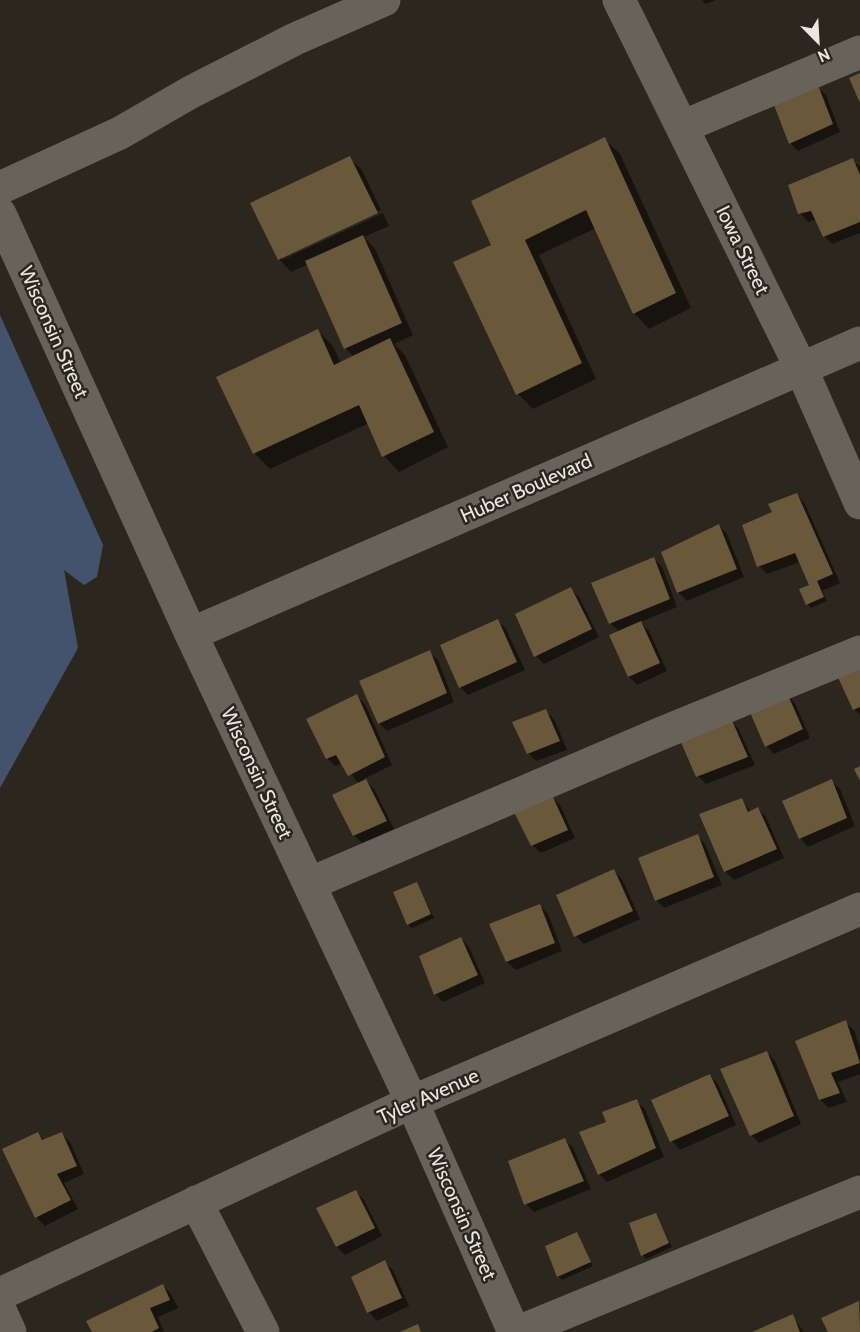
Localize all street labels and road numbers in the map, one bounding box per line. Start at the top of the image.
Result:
street label: Iowa Street [711,202,775,298]
street label: Wisconsin Street [14,262,94,402]
street label: Huber Boulevard [457,448,595,528]
street label: Wisconsin Street [216,704,298,843]
street label: Tyler Avenue [374,1063,482,1129]
street label: Wisconsin Street [422,1144,502,1284]

